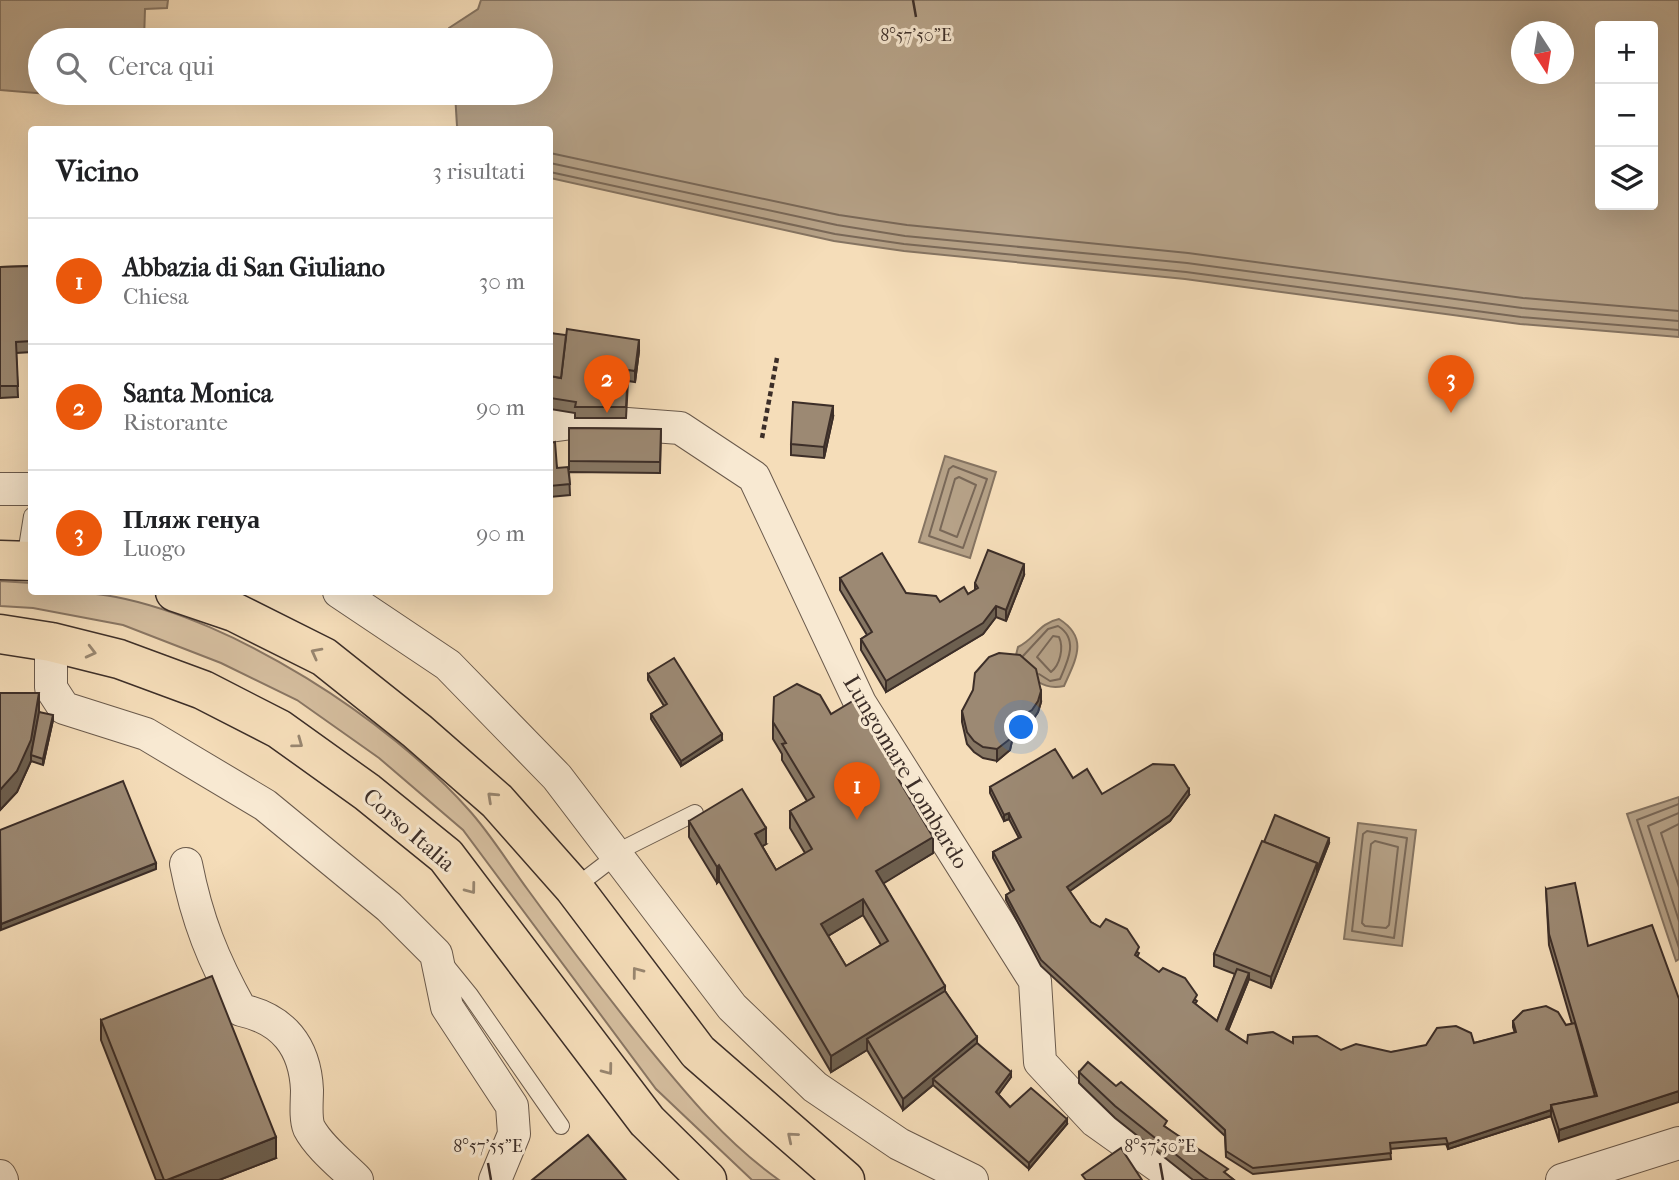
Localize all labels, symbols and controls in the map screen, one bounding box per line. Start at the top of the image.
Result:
north arrow [1511,21,1574,84]
map controls [1595,21,1658,210]
button: + [1595,21,1658,84]
text: 8°57'50"E [880,25,952,46]
search box [28,28,553,105]
icon: search [52,48,90,86]
text: Cerca qui [108,51,214,82]
button: − [1595,84,1658,147]
button: layers [1595,147,1658,210]
text: Vicino [56,154,139,189]
text: 3 risultati [432,158,525,185]
text: Abbazia di San Giuliano [123,252,385,283]
text: 1 [75,268,83,295]
text: 30 m [479,268,525,295]
text: Chiesa [123,283,189,310]
pin: 2 [584,355,630,413]
pin: 3 [1428,355,1474,413]
text: Santa Monica [123,378,273,409]
text: 2 [73,394,85,421]
text: 90 m [476,394,525,421]
text: Ristorante [123,409,228,436]
text: Пляж генуа [123,504,260,535]
text: 3 [74,520,84,547]
text: 90 m [476,520,525,547]
text: Luogo [123,535,185,562]
one-way arrow [85,644,97,658]
one-way arrow [311,648,323,661]
street label: Lungomare Lombardo [838,670,974,874]
your location [1004,710,1038,744]
one-way arrow [290,735,303,747]
pin: 1 [834,762,880,820]
street label: Corso Italia [357,783,461,878]
one-way arrow [487,792,500,805]
one-way arrow [462,881,475,894]
one-way arrow [633,967,646,979]
one-way arrow [600,1063,613,1075]
one-way arrow [788,1133,801,1145]
text: 8°57'55"E [453,1136,523,1157]
text: 8°57'50"E [1124,1136,1196,1157]

